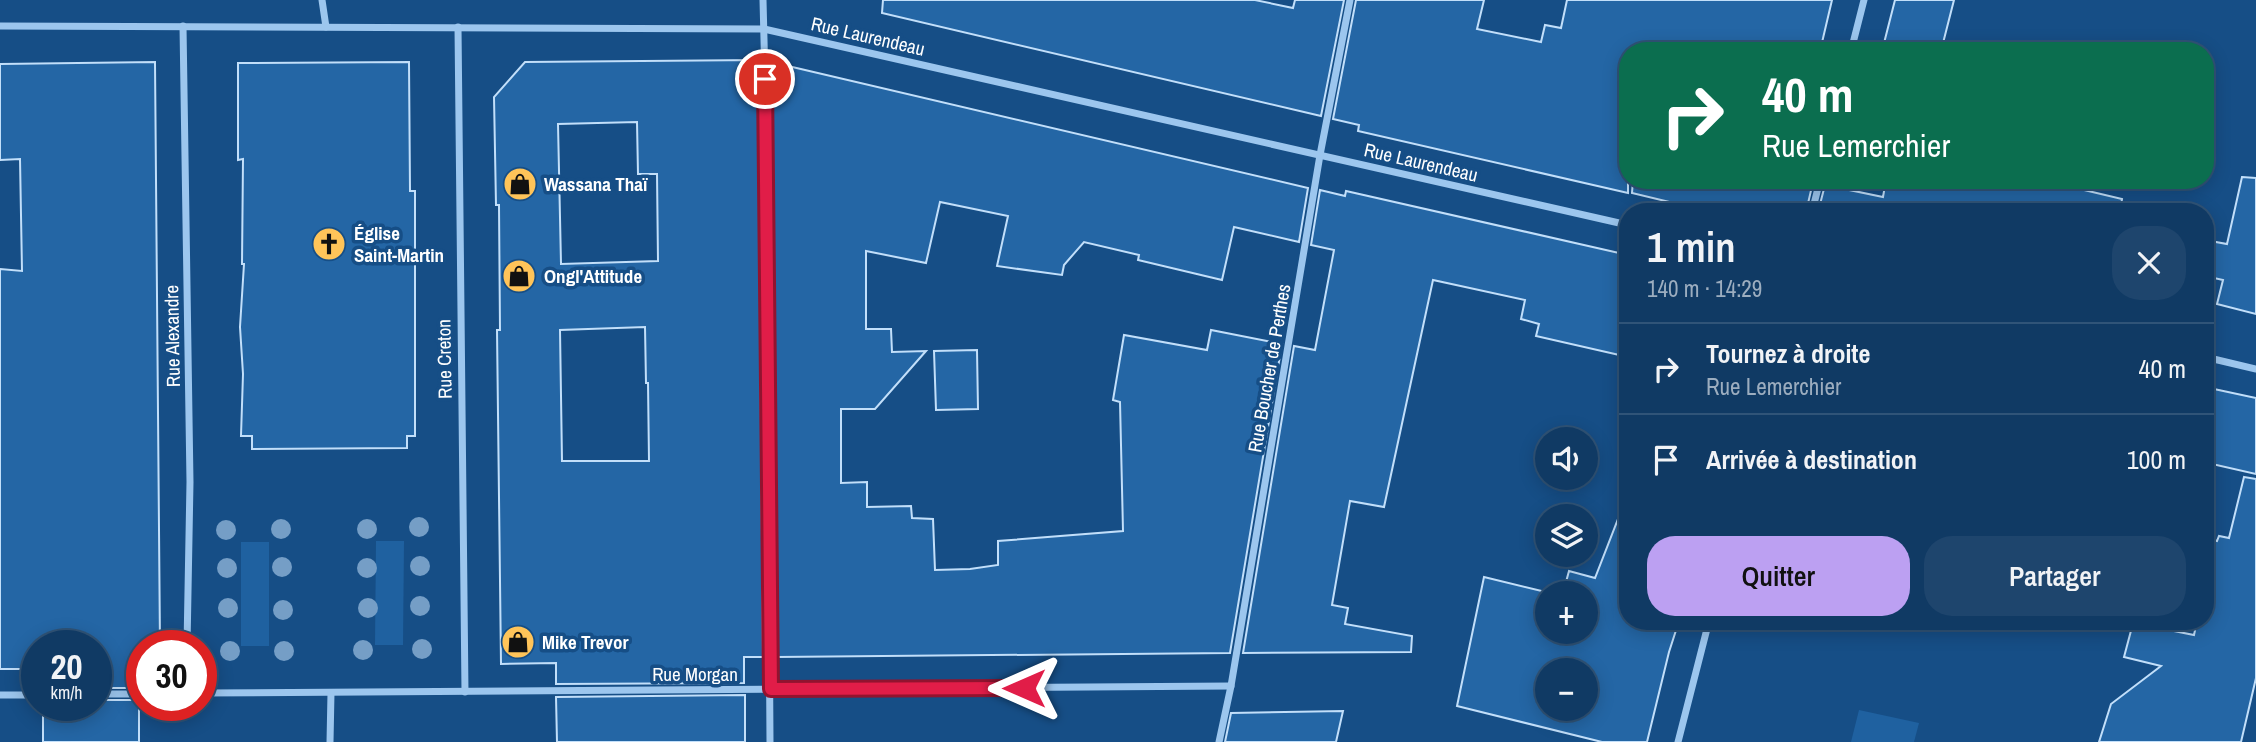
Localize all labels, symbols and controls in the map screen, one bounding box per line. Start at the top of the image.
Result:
street label: Rue Laurendeau [809,10,927,62]
pin [735,49,795,109]
icon: arrive [746,60,784,98]
text: 40 m [1762,61,1854,127]
icon: right [1647,70,1738,161]
text: Rue Lemerchier [1762,124,1950,167]
street label: Rue Laurendeau [1362,136,1480,188]
shop icon: Wassana Thaï [501,165,539,203]
place label: Wassana Thaï [544,171,648,197]
text: 1 min [1647,219,1736,275]
place label: Église Saint-Martin [354,220,444,268]
church icon: Église Saint-Martin [310,225,348,263]
button: close [2112,226,2186,300]
shop icon: Ongl'Attitude [500,257,538,295]
place label: Ongl'Attitude [544,263,642,289]
text: 140 m · 14:29 [1647,273,1762,304]
street label: Rue Boucher de Perthes [1241,282,1297,454]
street label: Rue Alexandre [158,285,186,387]
street label: Rue Creton [430,319,458,399]
text: Tournez à droite [1706,336,1870,371]
icon: right [1647,350,1685,388]
text: 40 m [2139,351,2186,386]
text: Rue Lemerchier [1706,371,1841,402]
map controls [1535,427,1598,721]
button: sound [1535,427,1598,490]
icon: arrive [1647,441,1685,479]
text: Arrivée à destination [1706,442,1917,477]
text: 100 m [2127,442,2186,477]
button: layers [1535,504,1598,567]
button: Quitter [1647,536,1910,616]
button: Partager [1924,536,2186,616]
button: + [1535,581,1598,644]
shop icon: Mike Trevor [499,623,537,661]
place label: Mike Trevor [542,629,629,655]
speed limit sign: 30 [126,630,217,721]
text: 20 [51,643,82,690]
position arrow [987,651,1061,725]
button: − [1535,658,1598,721]
street label: Rue Morgan [652,661,738,687]
text: km/h [51,680,83,705]

